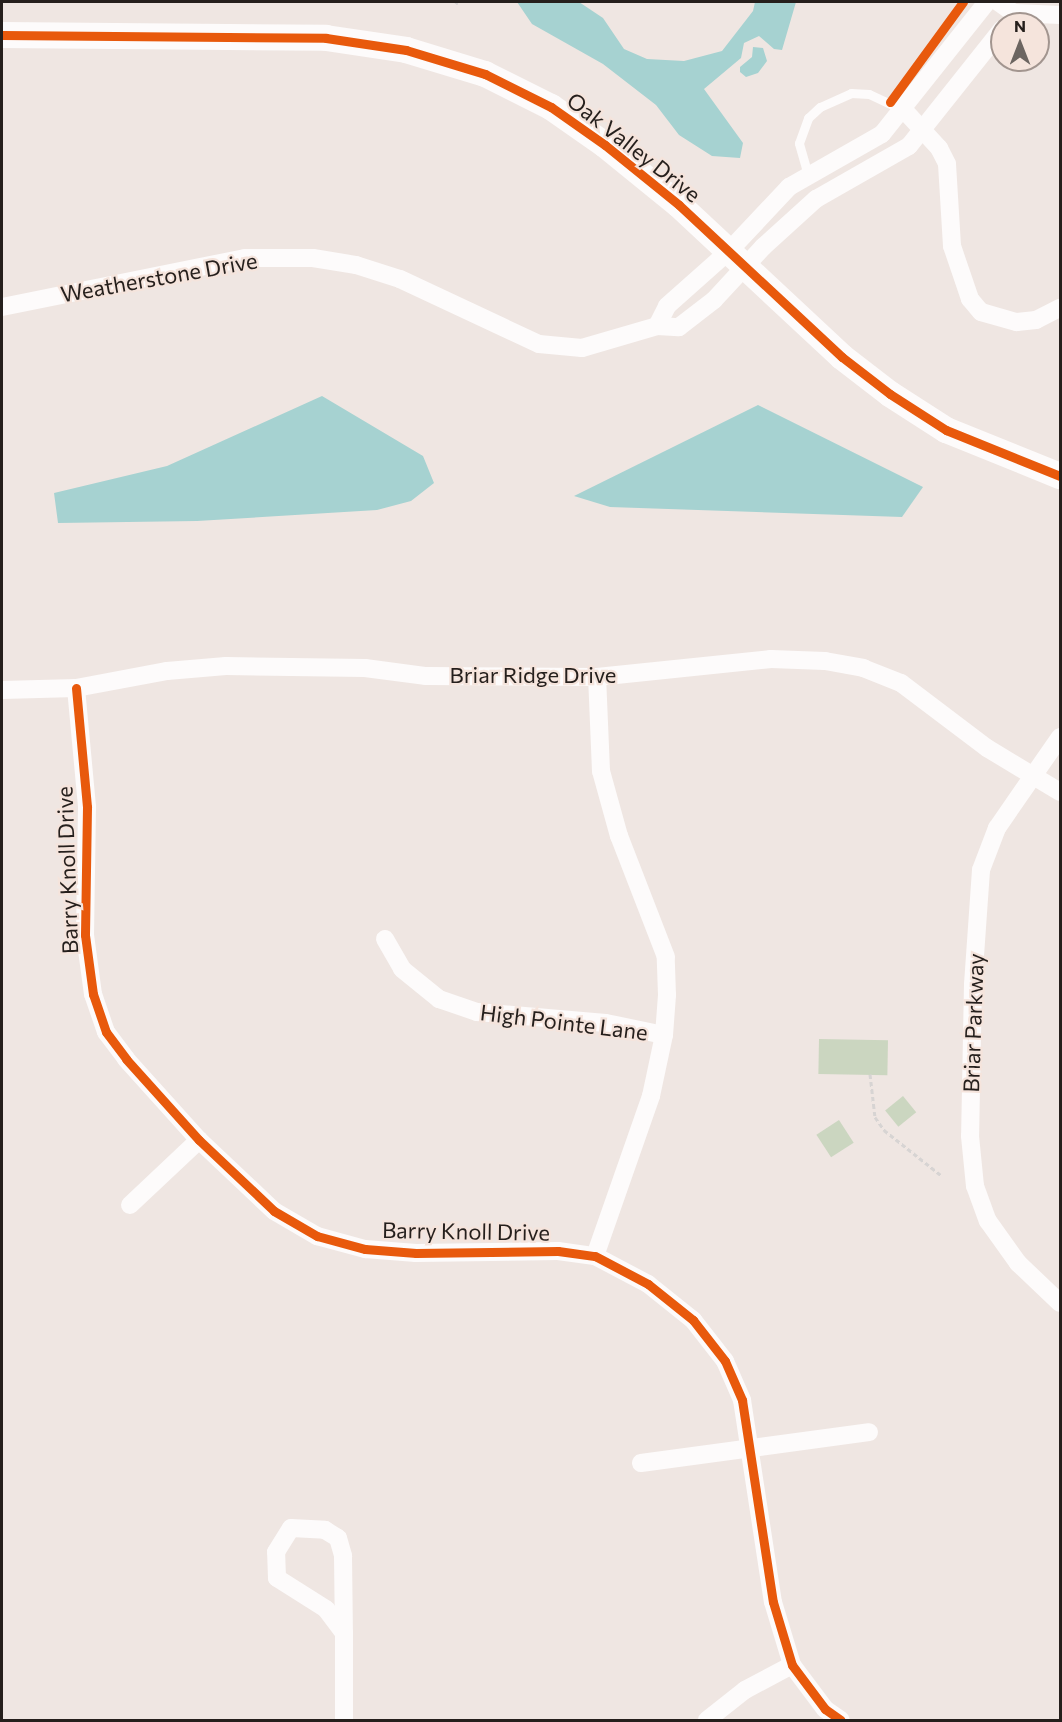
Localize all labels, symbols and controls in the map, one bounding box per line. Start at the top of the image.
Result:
north arrow [990,12,1050,72]
text: N [1014,16,1026,35]
street label: Oak Valley Drive [562,87,706,207]
street label: Weatherstone Drive [59,247,259,307]
street label: Briar Ridge Drive [450,662,616,688]
street label: Barry Knoll Drive [51,786,83,954]
street label: Briar Parkway [957,953,989,1093]
street label: High Pointe Lane [479,999,649,1045]
street label: Barry Knoll Drive [382,1216,550,1246]

